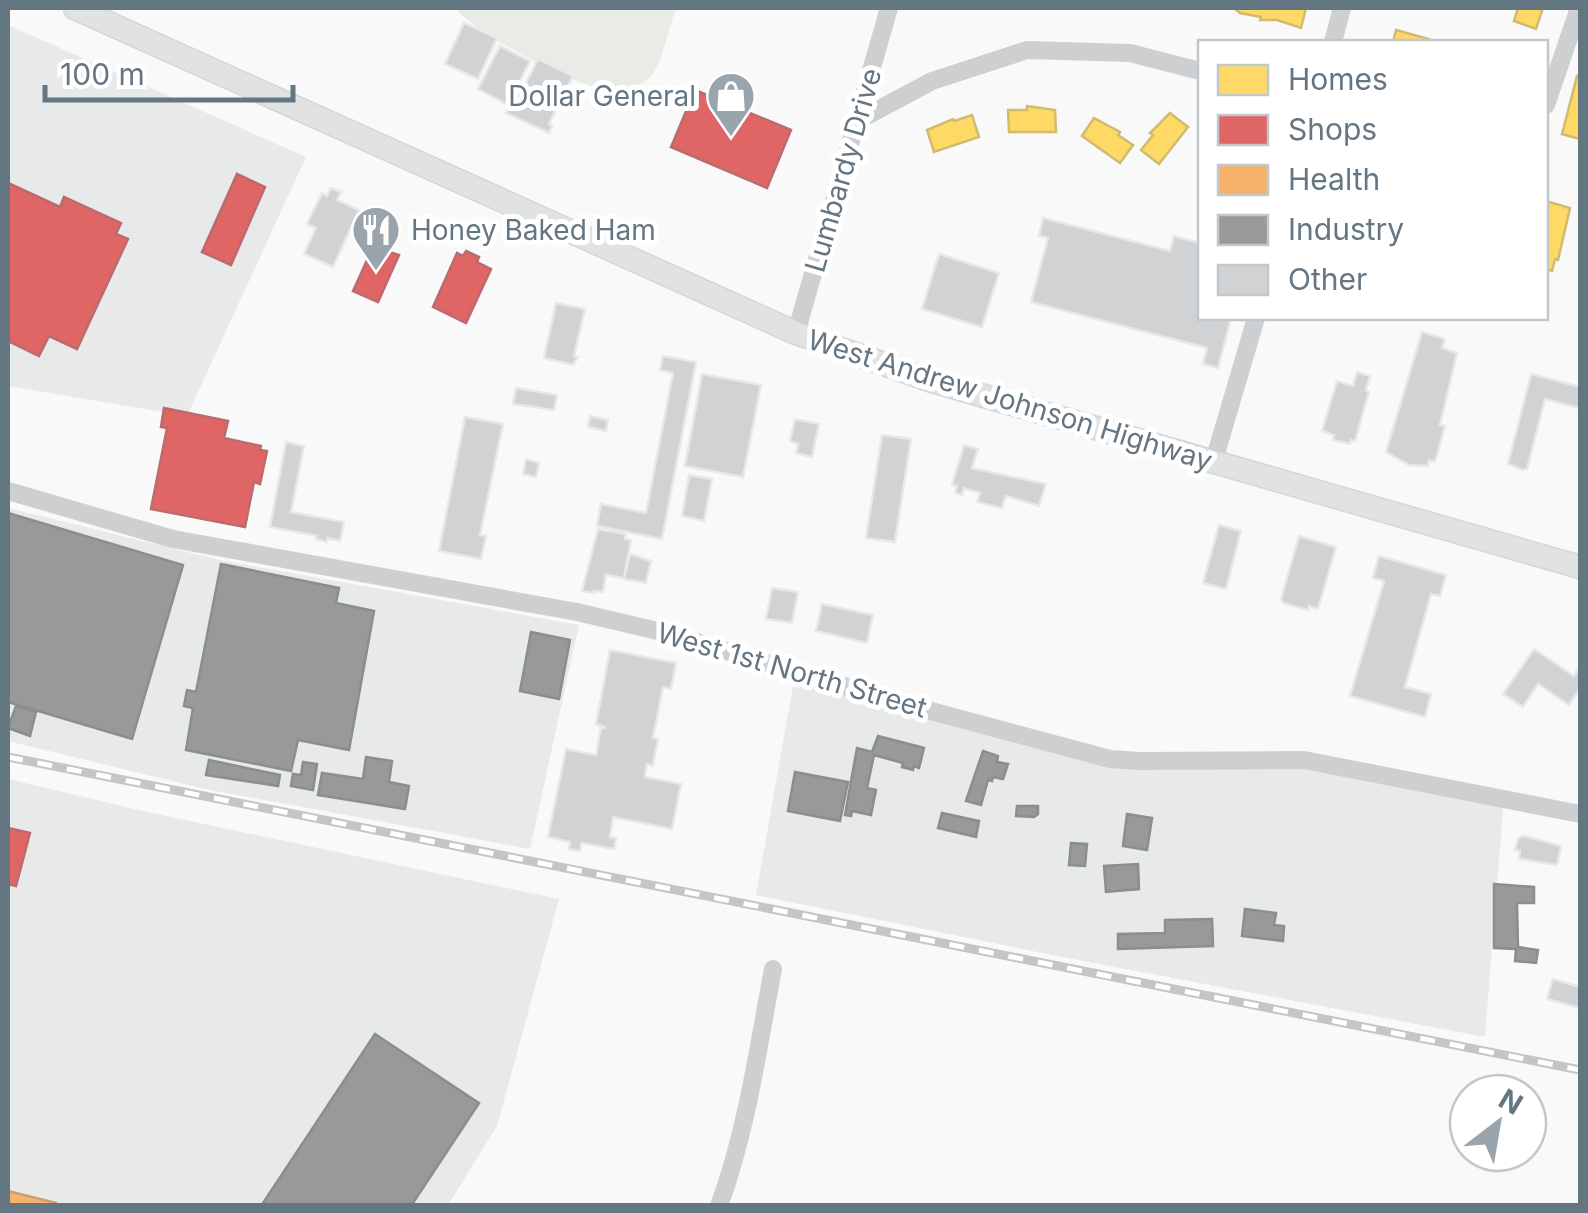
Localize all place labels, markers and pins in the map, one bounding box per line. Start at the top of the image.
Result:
shop icon: Dollar General [705,70,757,138]
place label: Dollar General [508,79,696,113]
restaurant icon: Honey Baked Ham [350,204,402,272]
place label: Honey Baked Ham [411,213,656,247]

